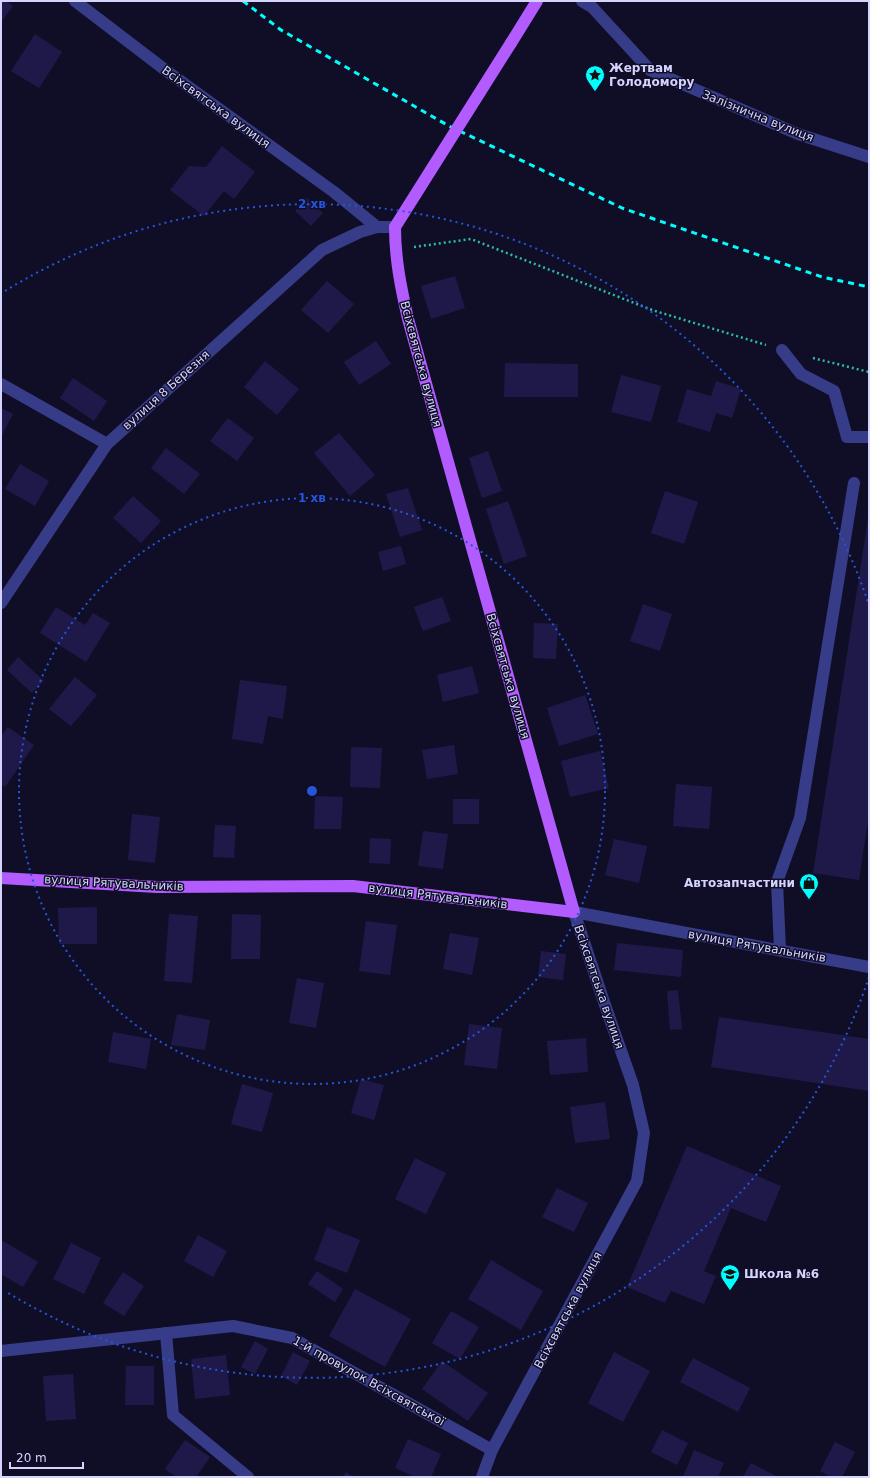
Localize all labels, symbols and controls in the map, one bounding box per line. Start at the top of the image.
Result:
place label: Жертвам Голодомору [609,61,695,89]
street label: Всіхсвятська вулиця [159,63,273,151]
place icon: Жертвам Голодомору [584,64,606,92]
street label: Залізнична вулиця [700,87,816,145]
text: 2 хв [298,197,326,211]
street label: Всіхсвятська вулиця [397,299,445,429]
street label: вулиця 8 Березня [120,347,212,433]
text: 1 хв [298,491,326,505]
street label: Всіхсвятська вулиця [483,611,533,741]
centre of rings [305,784,319,798]
street label: вулиця Рятувальників [44,872,184,894]
shop icon: Автозапчастини [798,872,820,900]
place label: Автозапчастини [684,876,795,890]
street label: вулиця Рятувальників [368,881,508,911]
street label: Всіхсвятська вулиця [571,923,627,1051]
street label: вулиця Рятувальників [687,927,827,965]
street label: Всіхсвятська вулиця [531,1249,605,1371]
school or university icon: Школа №6 [719,1263,741,1291]
place label: Школа №6 [744,1267,819,1281]
street label: 1-й провулок Всіхсвятської [291,1333,448,1429]
scale bar [10,1444,83,1470]
text: 20 m [16,1451,47,1465]

